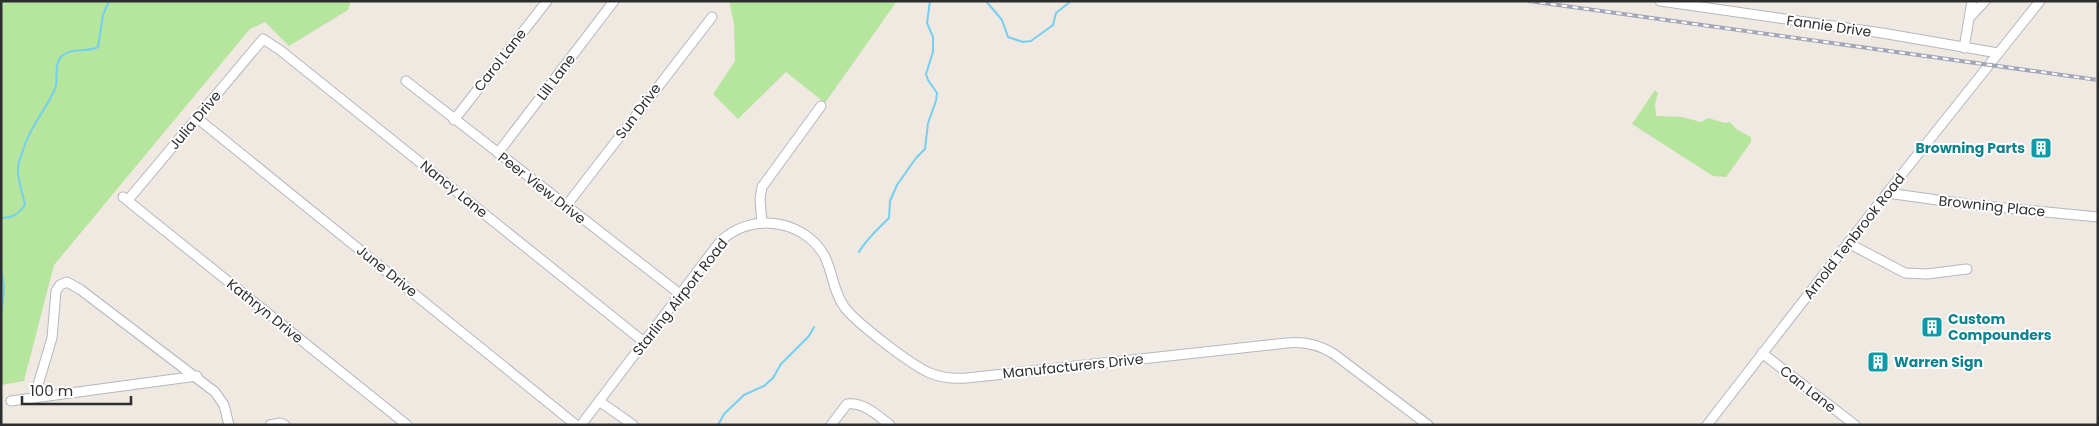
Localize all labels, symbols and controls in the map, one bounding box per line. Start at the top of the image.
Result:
street label: Fannie Drive [1785,10,1873,42]
street label: Carol Lane [469,24,531,96]
street label: Lill Lane [532,49,580,104]
street label: Sun Drive [610,79,666,143]
street label: Julia Drive [164,86,226,154]
building icon: Browning Parts [2029,136,2053,160]
place label: Browning Parts [1916,138,2025,158]
street label: Peer View Drive [494,147,590,229]
street label: Nancy Lane [416,156,492,223]
street label: Arnold Tenbrook Road [1799,169,1909,303]
street label: Browning Place [1938,190,2047,222]
street label: Starling Airport Road [628,234,732,360]
street label: June Drive [352,240,422,302]
street label: Kathryn Drive [223,274,308,348]
place label: Custom Compounders [1948,309,2052,345]
building icon: Custom Compounders [1920,315,1944,339]
street label: Manufacturers Drive [1002,349,1145,383]
building icon: Warren Sign [1866,350,1890,374]
place label: Warren Sign [1894,352,1983,372]
street label: Can Lane [1776,361,1840,417]
scale bar [22,374,131,406]
text: 100 m [30,380,73,401]

